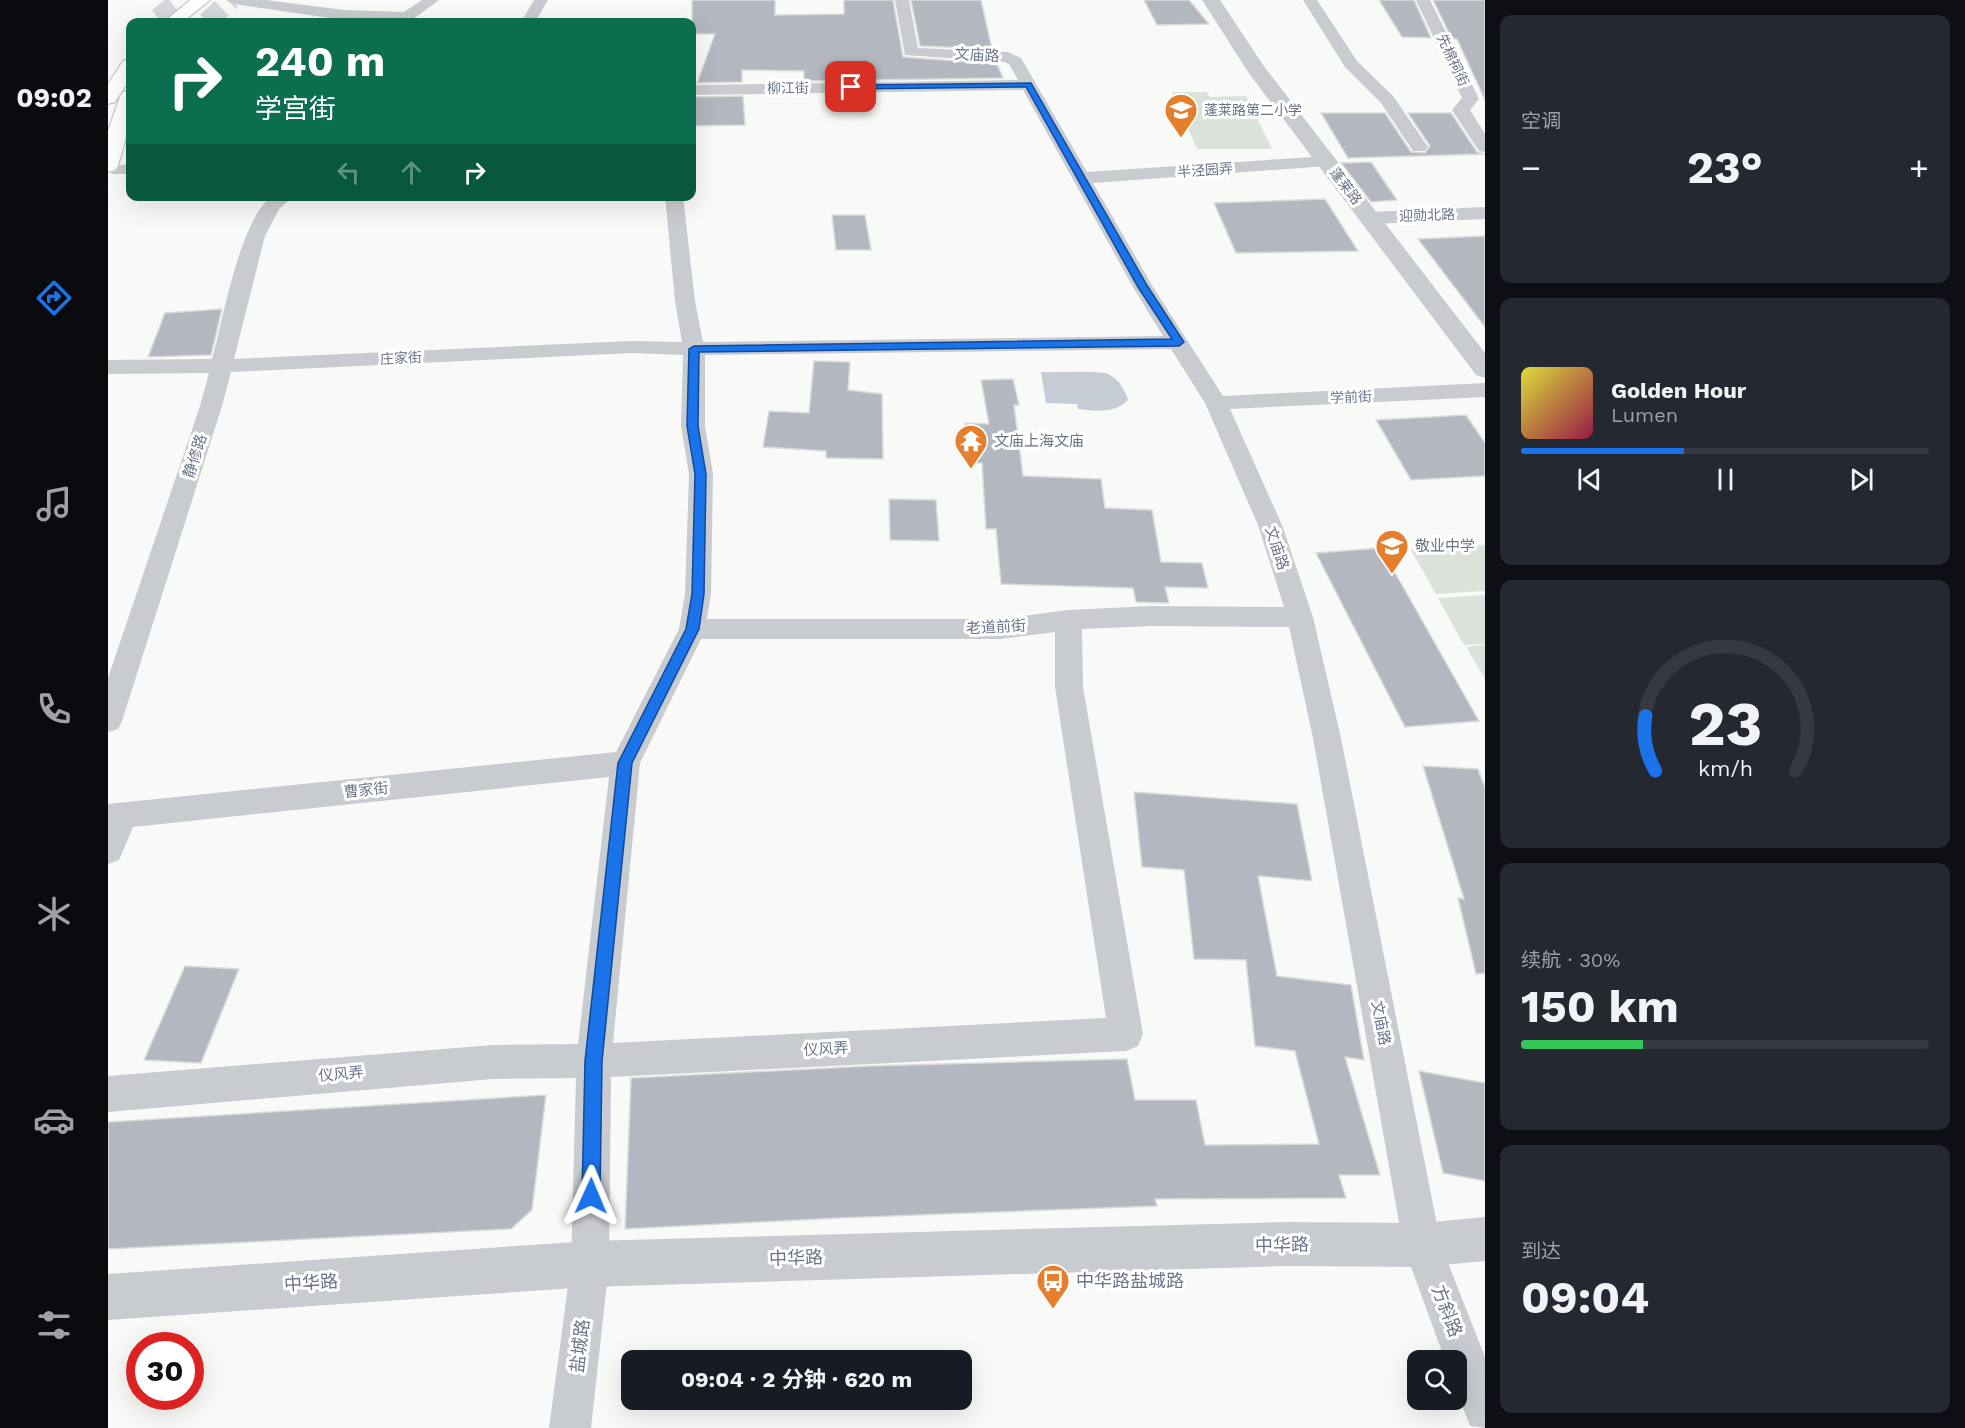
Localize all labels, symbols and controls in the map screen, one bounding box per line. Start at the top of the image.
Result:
street label: 先棉祠街 [1434,31,1472,89]
text: 240 m [255,37,385,86]
icon: right [156,42,234,120]
street label: 文庙路 [954,45,1000,65]
pin [825,61,876,112]
icon: arrive [834,70,867,103]
street label: 柳江街 [767,80,809,96]
text: 09:02 [16,82,92,114]
school or university icon: 蓬莱路第二小学 [1163,92,1199,139]
text: 学宫街 [255,93,336,125]
place label: 蓬莱路第二小学 [1204,102,1302,118]
text: 空调 [1521,109,1561,133]
text: 23° [1687,141,1763,194]
text: − [1521,148,1541,187]
text: + [1909,148,1929,187]
icon: left [332,156,365,189]
icon: ahead [395,156,428,189]
icon: right [458,156,491,189]
street label: 半泾园弄 [1177,160,1233,180]
street label: 蓬莱路 [1327,164,1365,208]
street label: 迎勋北路 [1399,206,1455,224]
icon: directions [33,277,75,319]
street label: 庄家街 [380,349,422,367]
text: Golden Hour [1611,378,1746,403]
street label: 学前街 [1330,388,1372,406]
text: Lumen [1611,403,1678,427]
temple icon: 文庙上海文庙 [953,423,989,470]
street label: 静修路 [179,432,211,480]
place label: 文庙上海文庙 [994,432,1084,450]
icon: previous [1573,463,1606,496]
icon: pause [1709,463,1742,496]
icon: next [1845,463,1878,496]
icon: music [33,483,75,525]
street label: 文庙路 [1261,524,1293,572]
school or university icon: 敬业中学 [1374,528,1410,575]
place label: 敬业中学 [1415,537,1475,555]
street label: 老道前街 [966,616,1026,638]
text: 23 [1688,687,1762,760]
icon: phone [33,688,75,730]
text: km/h [1697,756,1753,781]
street label: 曹家街 [343,779,389,801]
icon: climate [33,893,75,935]
text: 续航 · 30% [1521,948,1620,972]
text: 150 km [1521,980,1679,1033]
street label: 文庙路 [1368,999,1394,1047]
street label: 仪风弄 [803,1039,849,1059]
street label: 仪风弄 [318,1063,364,1085]
icon: car [33,1099,75,1141]
position arrow [559,1164,623,1228]
street label: 中华路 [1255,1234,1309,1255]
text: 到达 [1521,1239,1561,1263]
street label: 中华路 [769,1246,823,1269]
bus stop icon: 中华路盐城路 [1035,1263,1071,1310]
street label: 中华路 [283,1270,339,1295]
place label: 中华路盐城路 [1076,1270,1184,1291]
text: 09:04 [1521,1271,1649,1324]
street label: 方斜路 [1428,1282,1467,1340]
icon: filters [33,1304,75,1346]
street label: 盐城路 [566,1318,593,1374]
speed limit sign: 30 [126,1332,204,1410]
map controls [1407,1350,1467,1410]
button: search [1407,1350,1467,1410]
text: 09:04 · 2 分钟 · 620 m [681,1367,912,1392]

